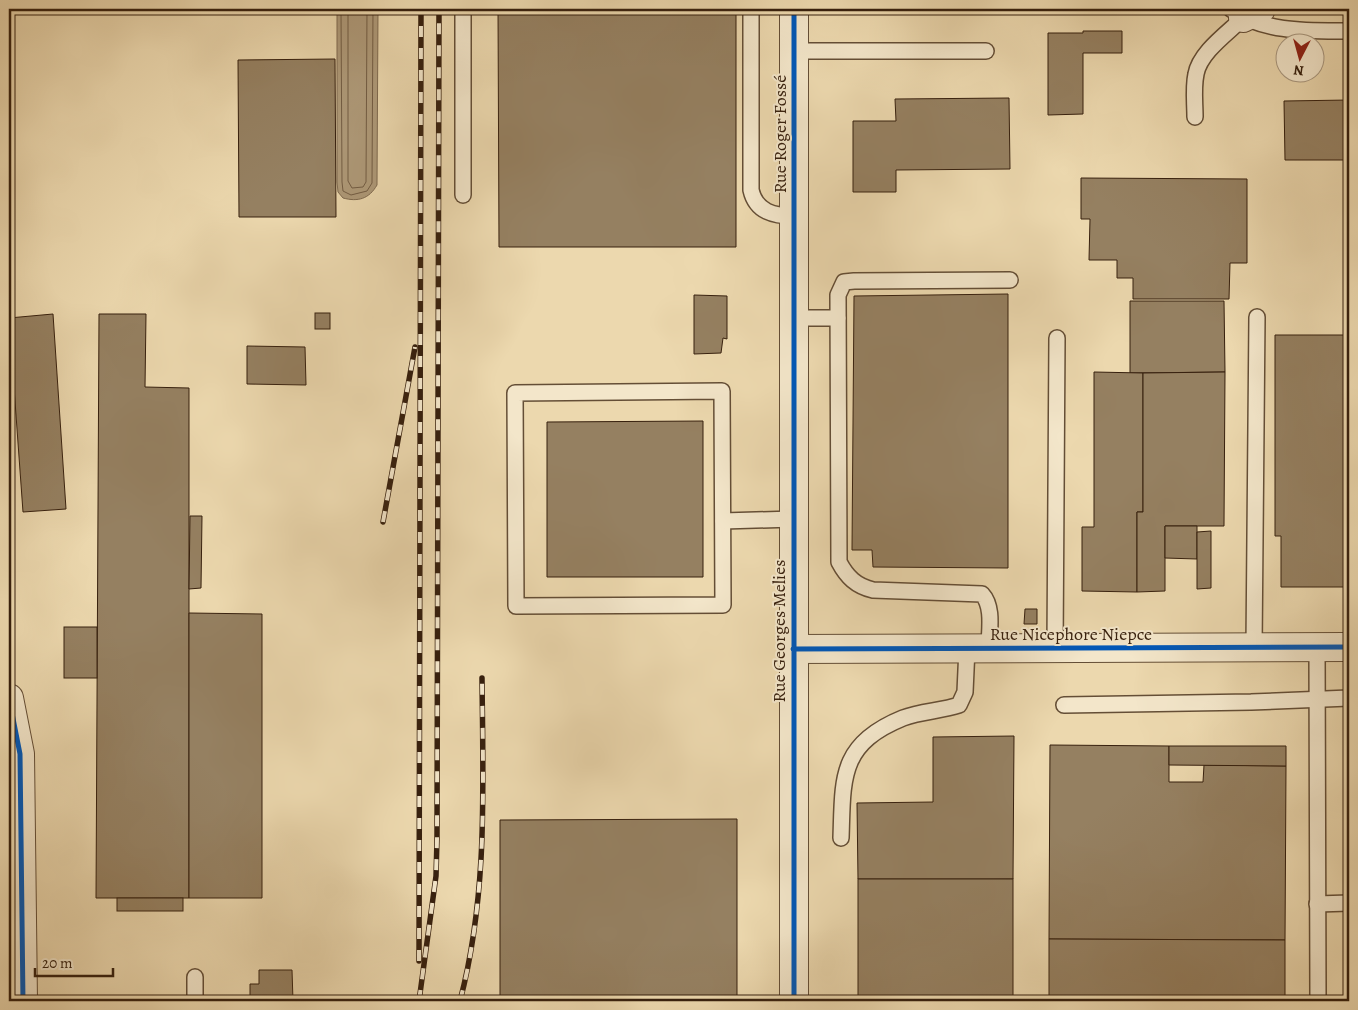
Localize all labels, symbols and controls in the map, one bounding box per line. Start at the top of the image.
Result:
north arrow [1276,32,1326,82]
text: N [1293,60,1305,80]
street label: Rue Roger Fossé [768,75,792,193]
street label: Rue Georges Melies [767,560,791,703]
street label: Rue Nicephore Niepce [990,622,1152,646]
scale bar [35,945,112,977]
text: 20 m [42,953,73,973]

